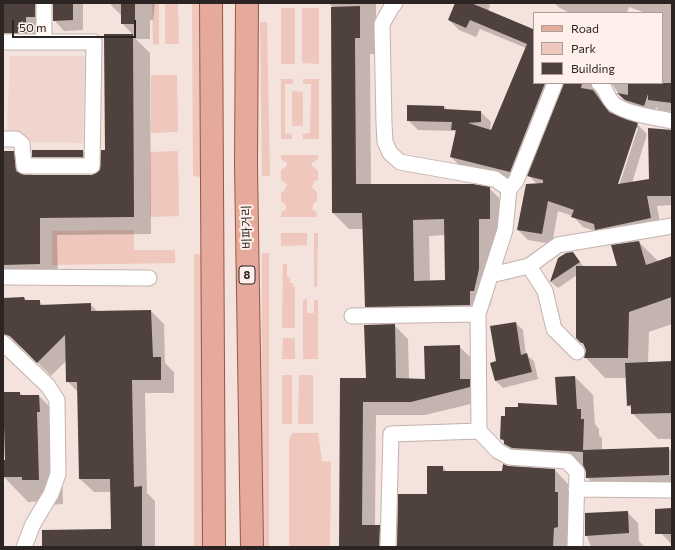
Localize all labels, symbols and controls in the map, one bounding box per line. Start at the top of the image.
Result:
scale bar [14,12,138,38]
legend [533,12,663,84]
text: 50 m [19,20,47,34]
text: Road [571,21,599,35]
text: Park [571,41,596,55]
text: Building [571,61,615,75]
street label: 비파거리 [239,205,255,249]
road number: 8 [239,266,255,284]

